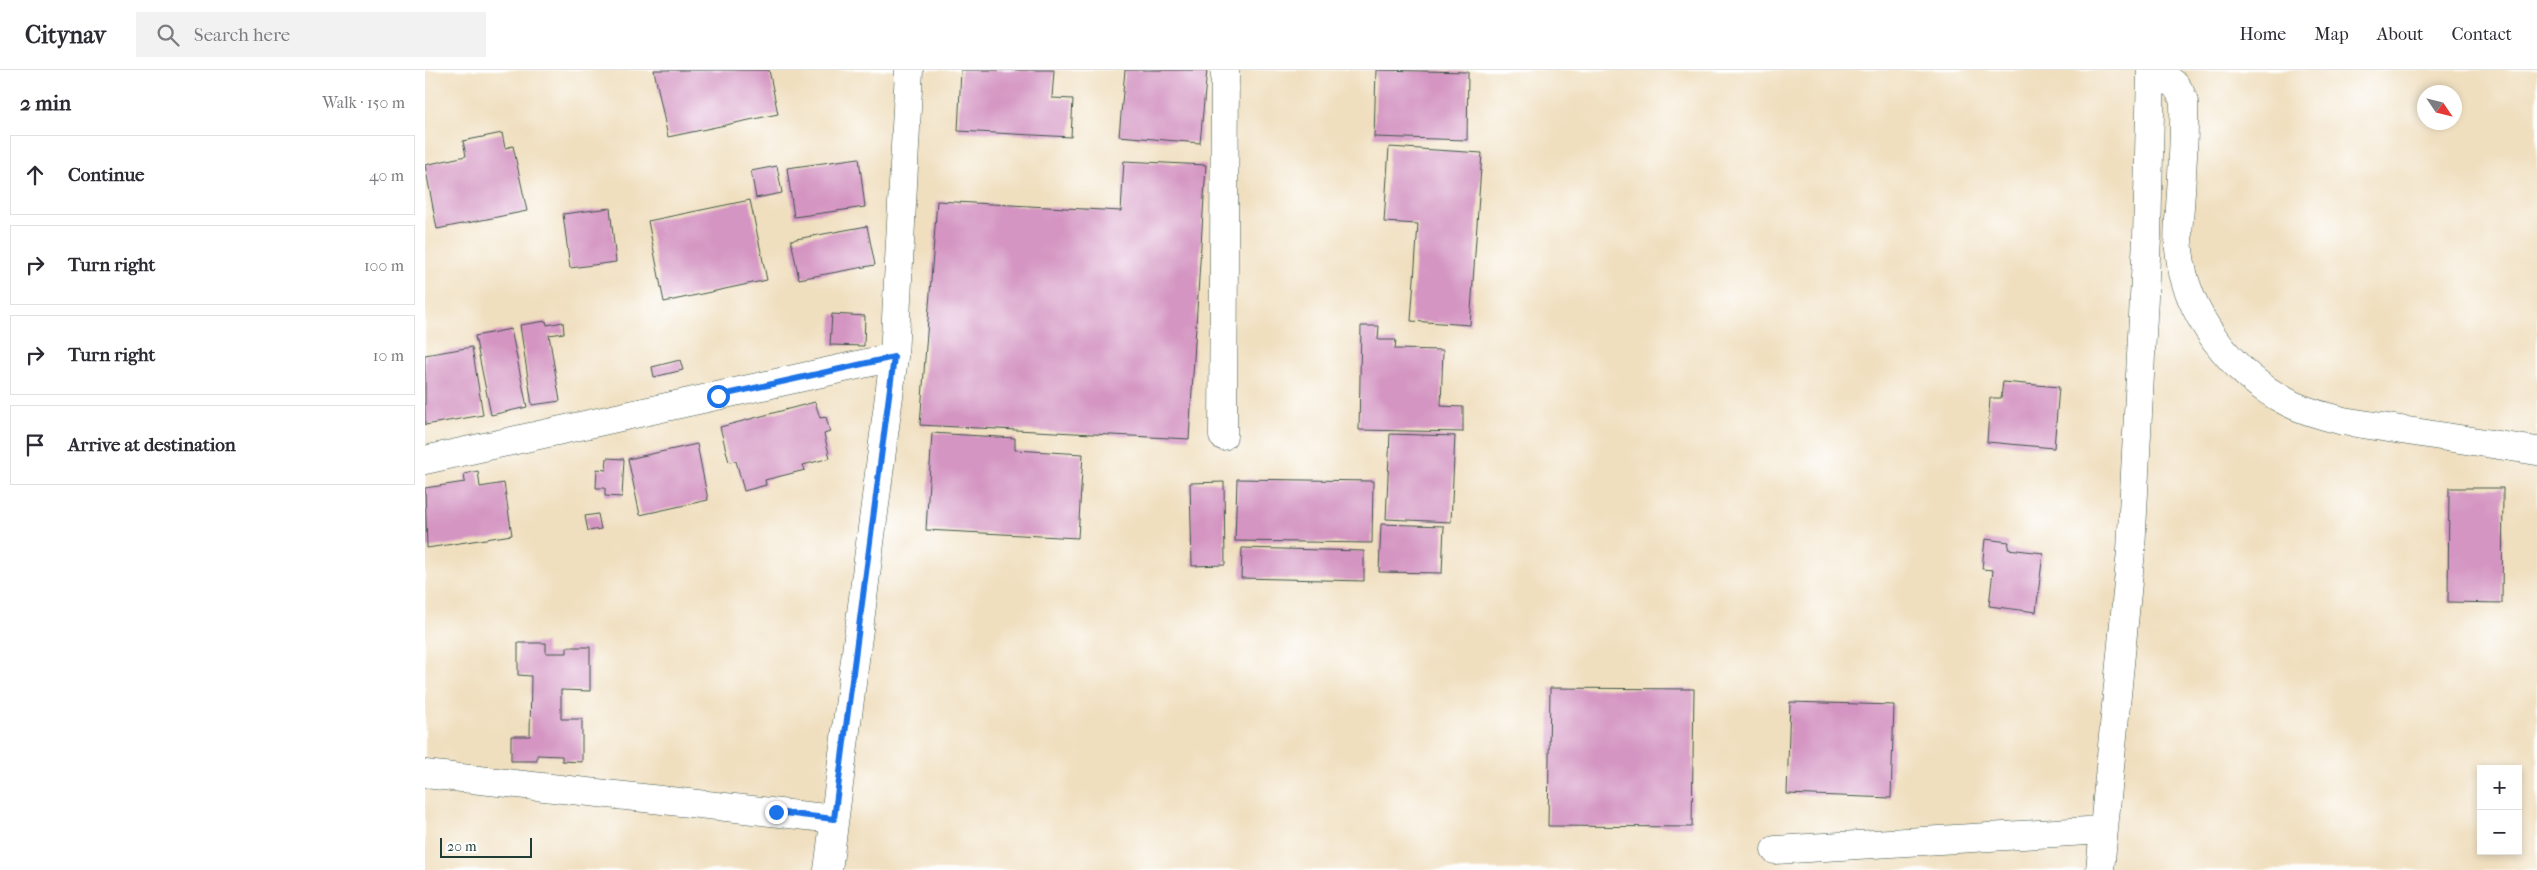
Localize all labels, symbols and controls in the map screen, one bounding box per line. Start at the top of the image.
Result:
search box [136,12,486,57]
text: Citynav [25,21,106,49]
icon: search [154,21,182,49]
text: Search here [194,24,290,46]
text: Home [2239,24,2286,45]
text: Map [2314,24,2349,45]
text: About [2377,24,2423,45]
text: Contact [2451,24,2512,45]
north arrow [2417,85,2462,130]
text: 2 min [20,91,71,115]
text: Walk · 150 m [322,93,405,112]
icon: ahead [21,161,49,189]
text: Continue [68,164,144,186]
text: 40 m [369,166,404,185]
icon: right [21,251,49,279]
text: Turn right [68,254,155,276]
text: 100 m [364,256,404,275]
icon: right [21,341,49,369]
text: Turn right [68,344,155,366]
text: 10 m [373,346,404,365]
route start [707,385,730,408]
icon: arrive [21,431,49,459]
text: Arrive at destination [68,434,236,456]
map controls [2477,765,2522,855]
button: + [2477,765,2522,810]
route end [765,801,788,824]
button: − [2477,810,2522,855]
scale bar [440,835,533,858]
text: 20 m [447,838,477,855]

